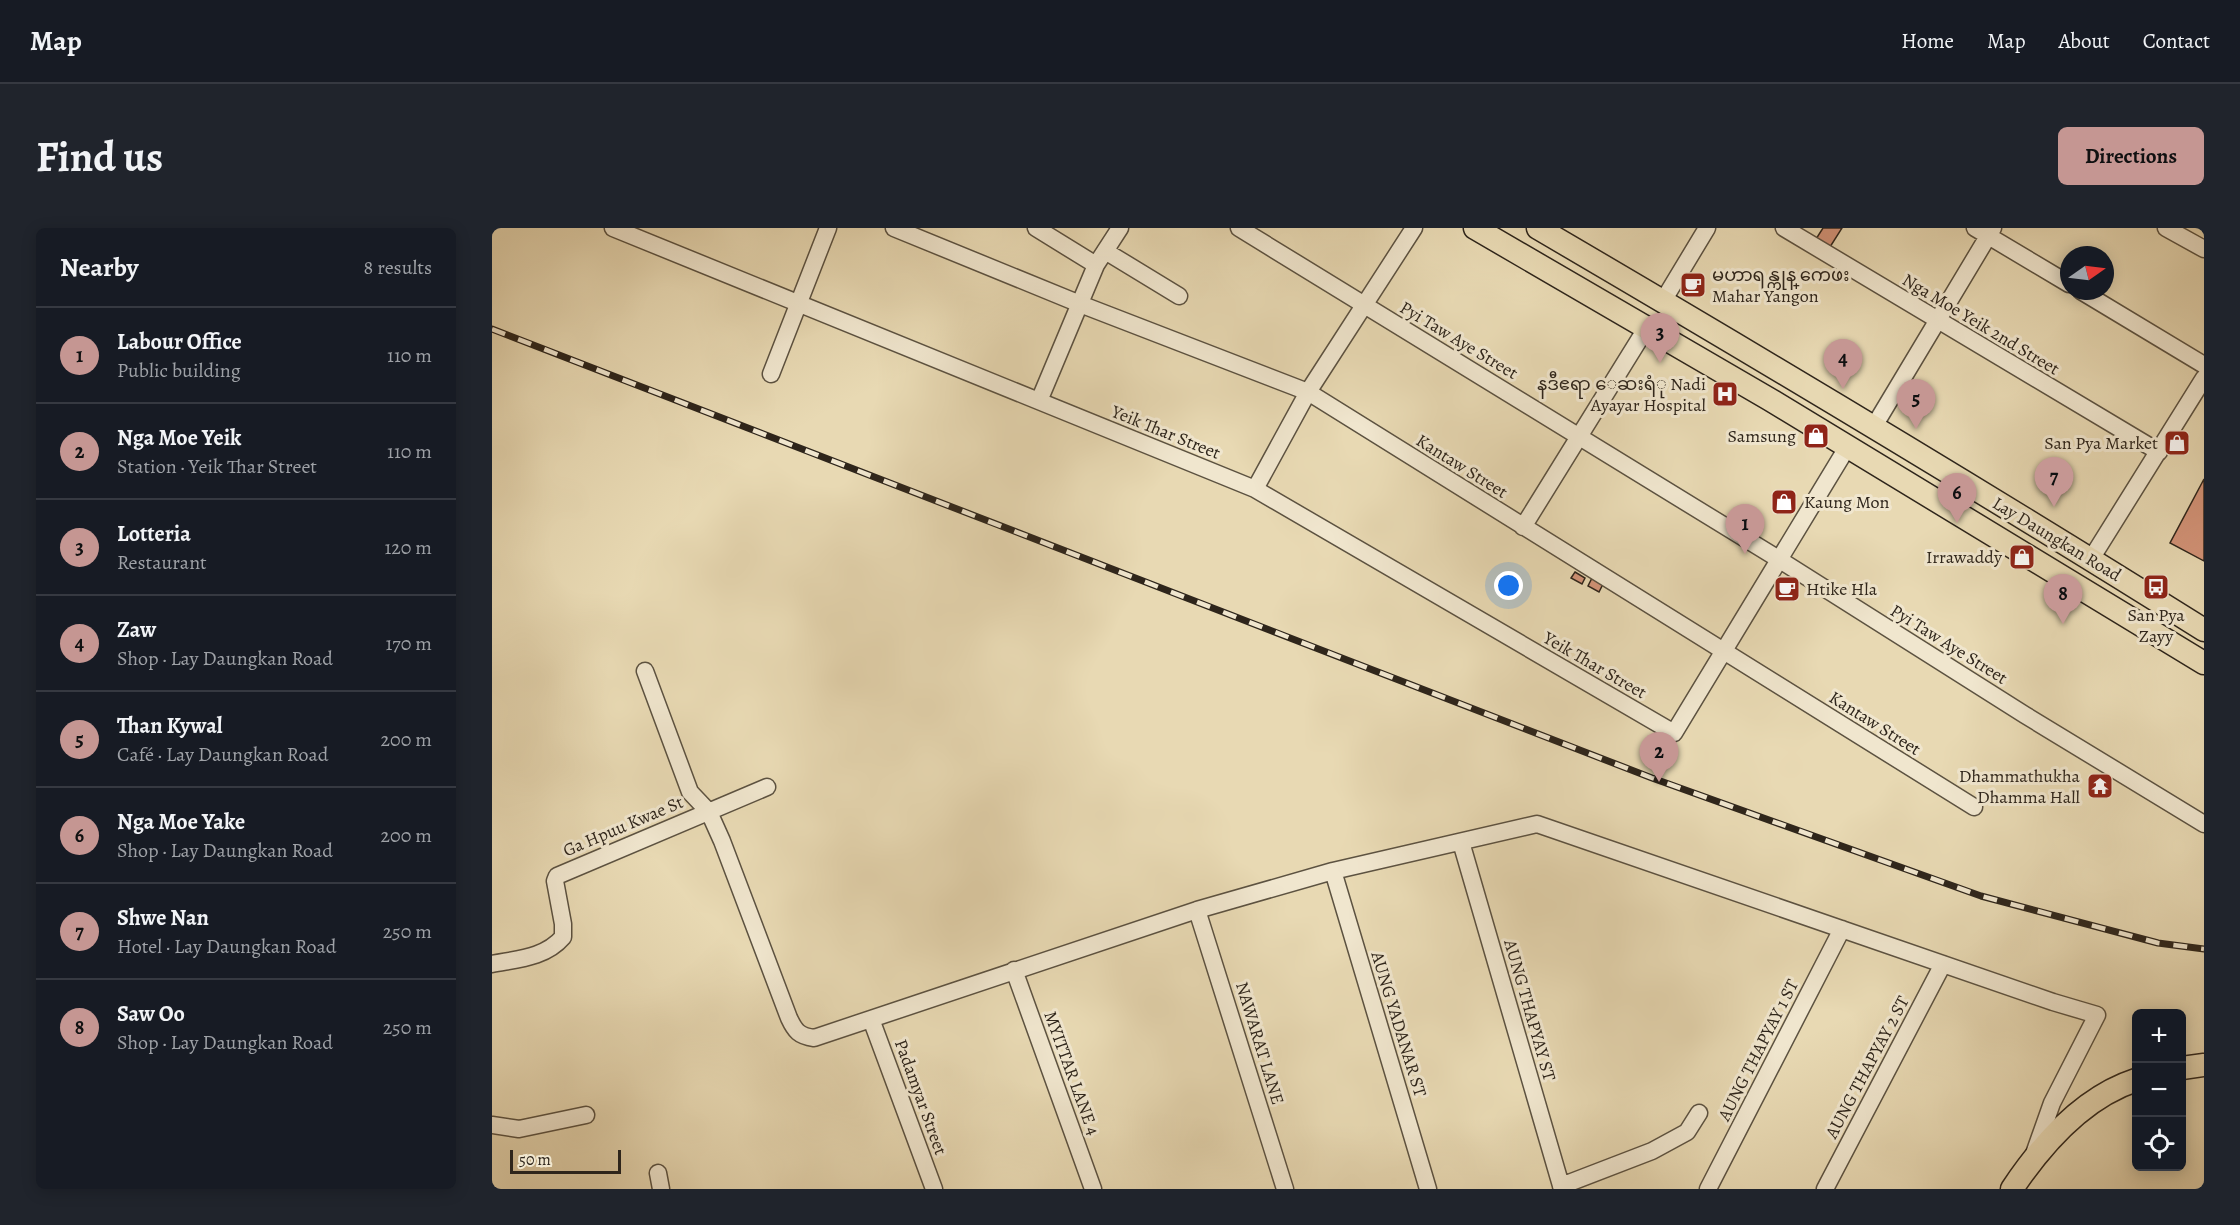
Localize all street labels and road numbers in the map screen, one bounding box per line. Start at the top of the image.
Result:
street label: Nga Moe Yeik 2nd Street [1898,268,2064,380]
street label: Pyi Taw Aye Street [1395,295,1523,385]
street label: Yeik Thar Street [1107,399,1224,465]
street label: Kantaw Street [1412,428,1512,504]
street label: Lay Daungkan Road [1988,491,2126,587]
street label: Pyi Taw Aye Street [1886,598,2012,690]
street label: Yeik Thar Street [1538,625,1651,704]
street label: Kantaw Street [1825,685,1925,761]
street label: Ga Hpuu Kwae St [559,790,687,862]
street label: AUNG THAPYAY ST [1498,935,1562,1084]
street label: AUNG YADANAR ST [1365,947,1433,1100]
street label: AUNG THAPYAY 1 ST [1711,975,1804,1126]
street label: NAWARAT LANE [1230,979,1290,1107]
street label: AUNG THAPYAY 2 ST [1819,991,1915,1143]
street label: MYITTAR LANE 4 [1038,1007,1106,1139]
street label: Padamyar Street [889,1036,953,1158]

